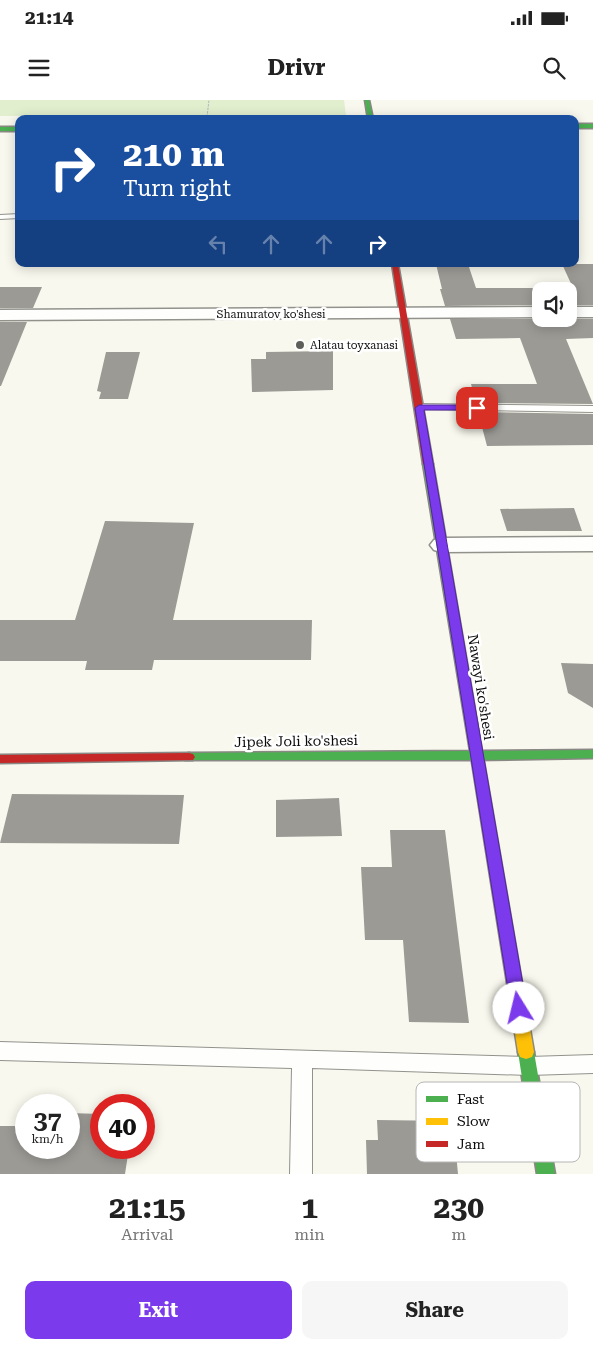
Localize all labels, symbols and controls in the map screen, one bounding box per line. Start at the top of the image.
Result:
text: 21:14 [25,6,74,29]
icon: menu [25,54,53,82]
icon: search [540,54,568,82]
text: Drivr [267,55,326,80]
text: 210 m [123,134,224,175]
icon: right [40,135,105,200]
text: Turn right [123,176,231,201]
icon: left [204,230,232,258]
icon: ahead [257,230,285,258]
icon: ahead [310,230,338,258]
icon: right [363,230,391,258]
map controls [532,282,577,327]
button: sound [532,282,577,327]
street label: Shamuratov ko'shesi [217,308,326,321]
marker: Alatau toyxanasi [294,339,306,351]
place label: Alatau toyxanasi [310,339,399,352]
pin [456,387,498,429]
icon: arrive [463,394,491,422]
street label: Nawayi ko'shesi [465,633,497,742]
street label: Jipek Joli ko'shesi [234,732,359,750]
position arrow [492,981,544,1033]
legend [416,1082,580,1162]
text: Fast [457,1091,484,1107]
speed limit sign: 40 [90,1094,155,1159]
text: 37 [33,1106,62,1135]
text: Slow [457,1113,490,1129]
text: km/h [31,1132,64,1146]
text: Jam [457,1136,485,1152]
text: 21:15 [109,1190,186,1225]
text: 1 [301,1190,318,1225]
text: 230 [434,1190,484,1225]
text: Arrival [121,1225,173,1244]
text: min [295,1225,325,1244]
text: m [451,1225,466,1244]
button: Exit [25,1281,292,1339]
button: Share [302,1281,568,1339]

